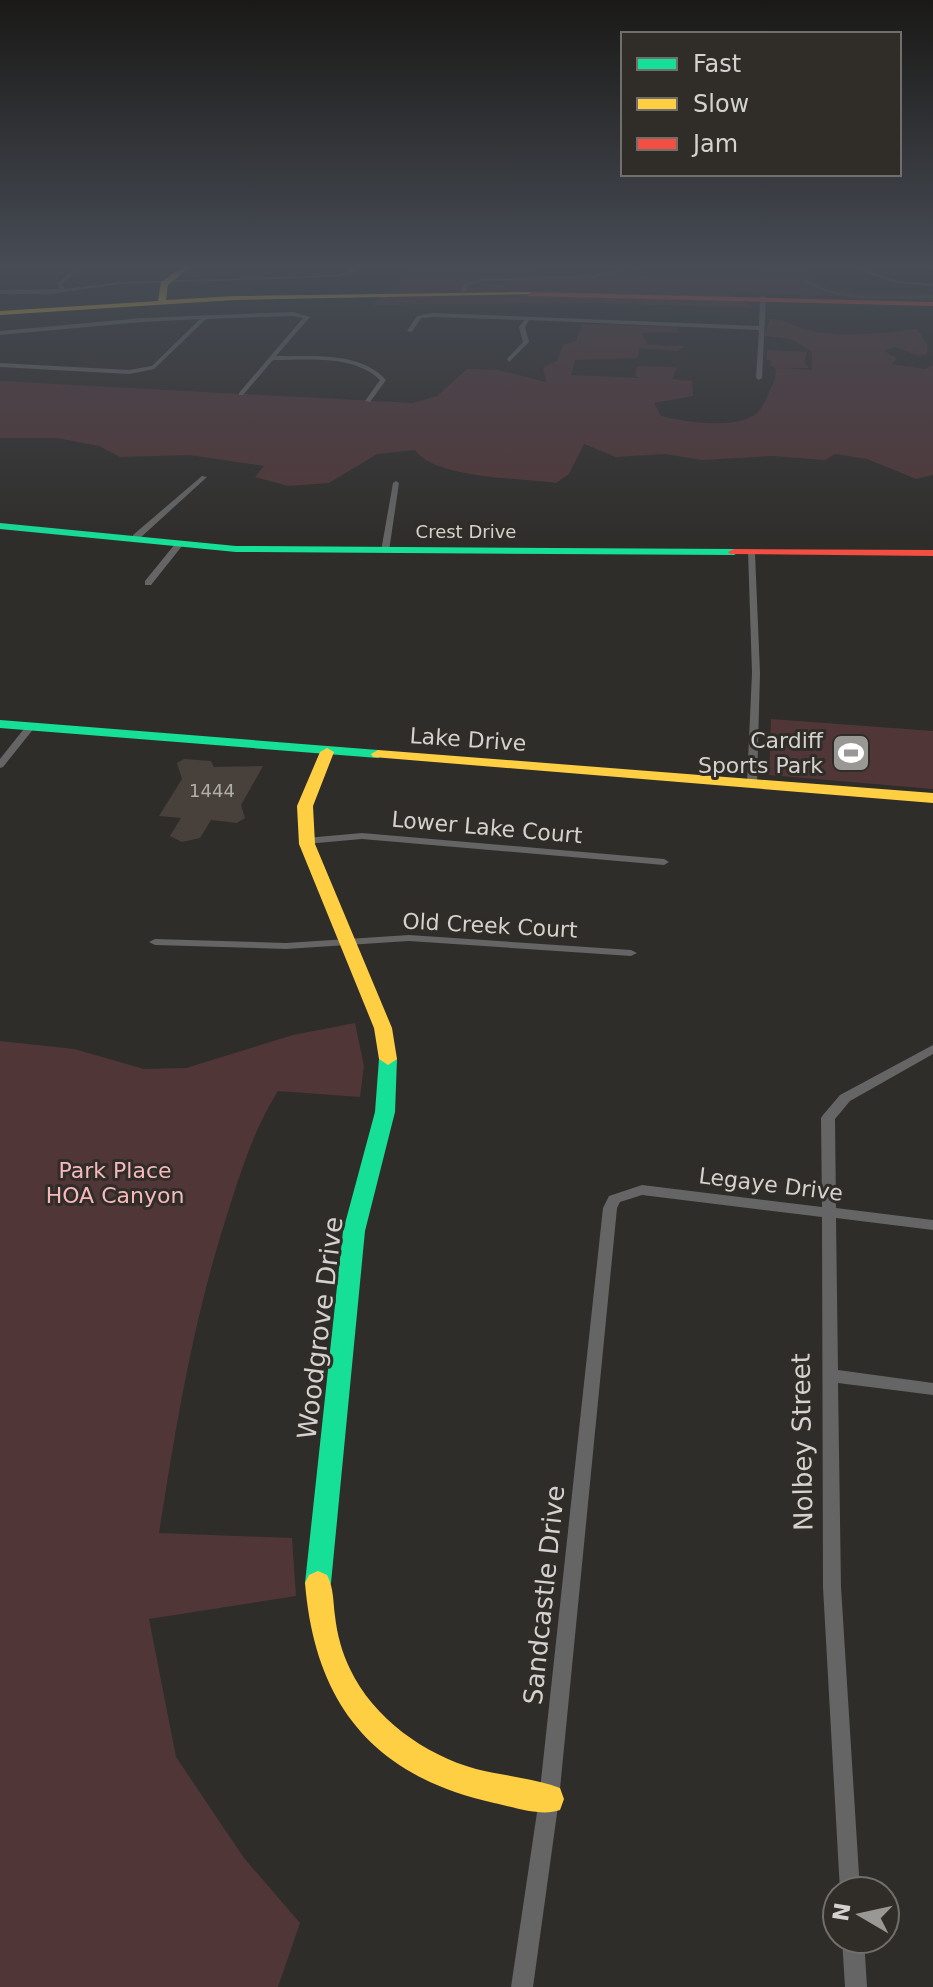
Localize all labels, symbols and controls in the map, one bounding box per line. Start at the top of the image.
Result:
legend [621,32,901,176]
text: Fast [693,50,741,78]
text: Slow [693,90,749,118]
text: Jam [691,130,738,158]
street label: Crest Drive [416,521,516,542]
street label: Lake Drive [409,723,527,756]
place label: Cardiff Sports Park [698,728,824,778]
sports icon: Cardiff Sports Park [830,732,872,774]
house number: 1444 [189,780,235,801]
street label: Lower Lake Court [390,807,584,848]
street label: Old Creek Court [402,908,579,943]
park label: Park Place HOA Canyon [46,1158,184,1208]
street label: Legaye Drive [697,1163,844,1206]
street label: Woodgrove Drive [291,1215,349,1441]
street label: Nolbey Street [785,1353,819,1531]
street label: Sandcastle Drive [518,1484,570,1706]
north arrow [821,1875,901,1955]
text: N [828,1901,856,1923]

